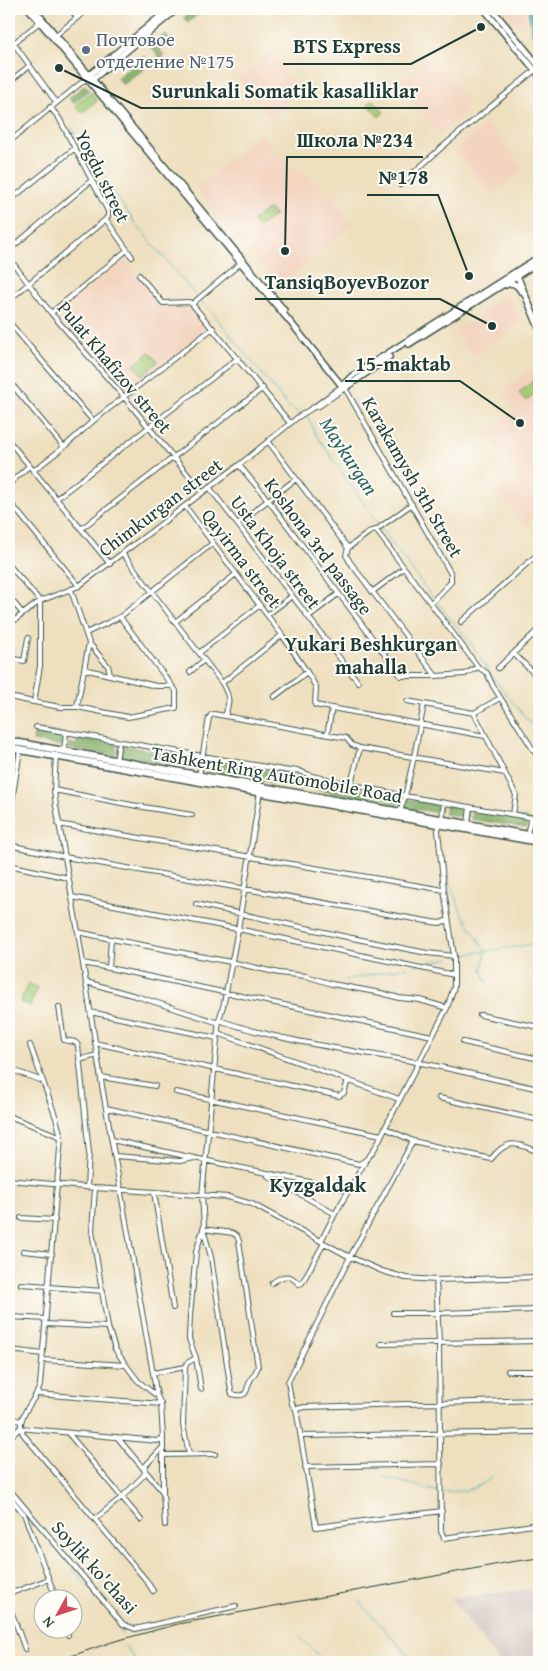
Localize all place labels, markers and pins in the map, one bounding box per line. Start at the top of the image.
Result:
place label: Почтовое отделение №175 [96,25,234,75]
callout: BTS Express [283,29,411,64]
marker: Почтовое отделение №175 [80,44,92,56]
callout: Surunkali Somatik kasalliklar [141,73,428,108]
callout: Школа №234 [287,122,423,157]
callout: №178 [367,160,438,195]
callout: TansiqBoyevBozor [255,264,440,299]
callout: 15-maktab [345,346,460,381]

